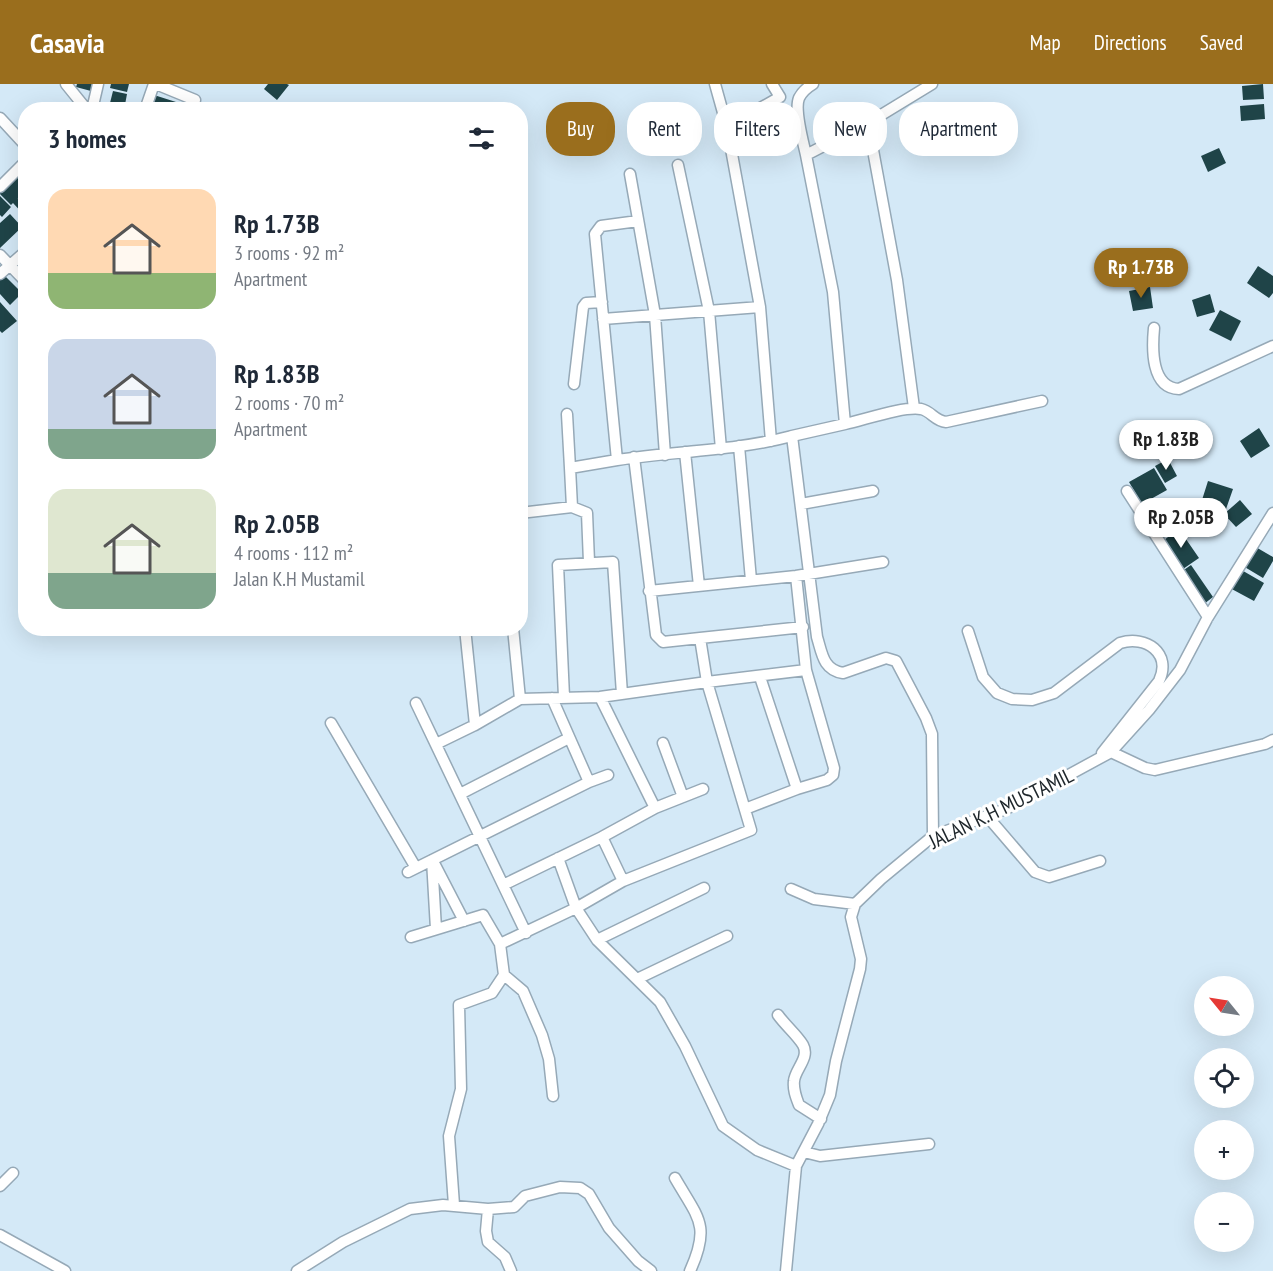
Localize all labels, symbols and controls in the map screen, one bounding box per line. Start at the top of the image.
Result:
text: Casavia [30,24,105,61]
text: Map [1030,29,1061,56]
text: Directions [1094,29,1167,56]
text: Saved [1200,29,1243,56]
chip: Buy [546,102,615,156]
chip: Rent [627,102,702,156]
chip: Filters [714,102,801,156]
chip: New [813,102,887,156]
chip: Apartment [899,102,1018,156]
text: 3 homes [48,122,126,155]
icon: filters [465,122,498,155]
text: Rp 1.73B [234,207,320,240]
icon: home [96,213,168,285]
text: 3 rooms · 92 m² [234,240,344,266]
pin: Rp 1.73B [1079,248,1203,299]
text: Rp 1.73B [1108,254,1174,280]
text: Apartment [234,266,307,292]
text: Rp 1.83B [234,357,320,390]
icon: home [96,363,168,435]
text: 2 rooms · 70 m² [234,390,344,416]
text: Apartment [234,416,307,442]
pin: Rp 1.83B [1104,420,1228,471]
text: Rp 1.83B [1133,426,1199,452]
pin: Rp 2.05B [1119,498,1243,549]
text: Rp 2.05B [1148,504,1214,530]
text: Rp 2.05B [234,507,320,540]
icon: home [96,513,168,585]
text: 4 rooms · 112 m² [234,540,353,566]
text: Jalan K.H Mustamil [234,566,365,592]
street label: JALAN K.H MUSTAMIL [923,761,1078,855]
north arrow [1194,976,1254,1036]
map controls [1194,976,1254,1252]
button: locate [1194,1048,1254,1108]
button: + [1194,1120,1254,1180]
button: − [1194,1192,1254,1252]

